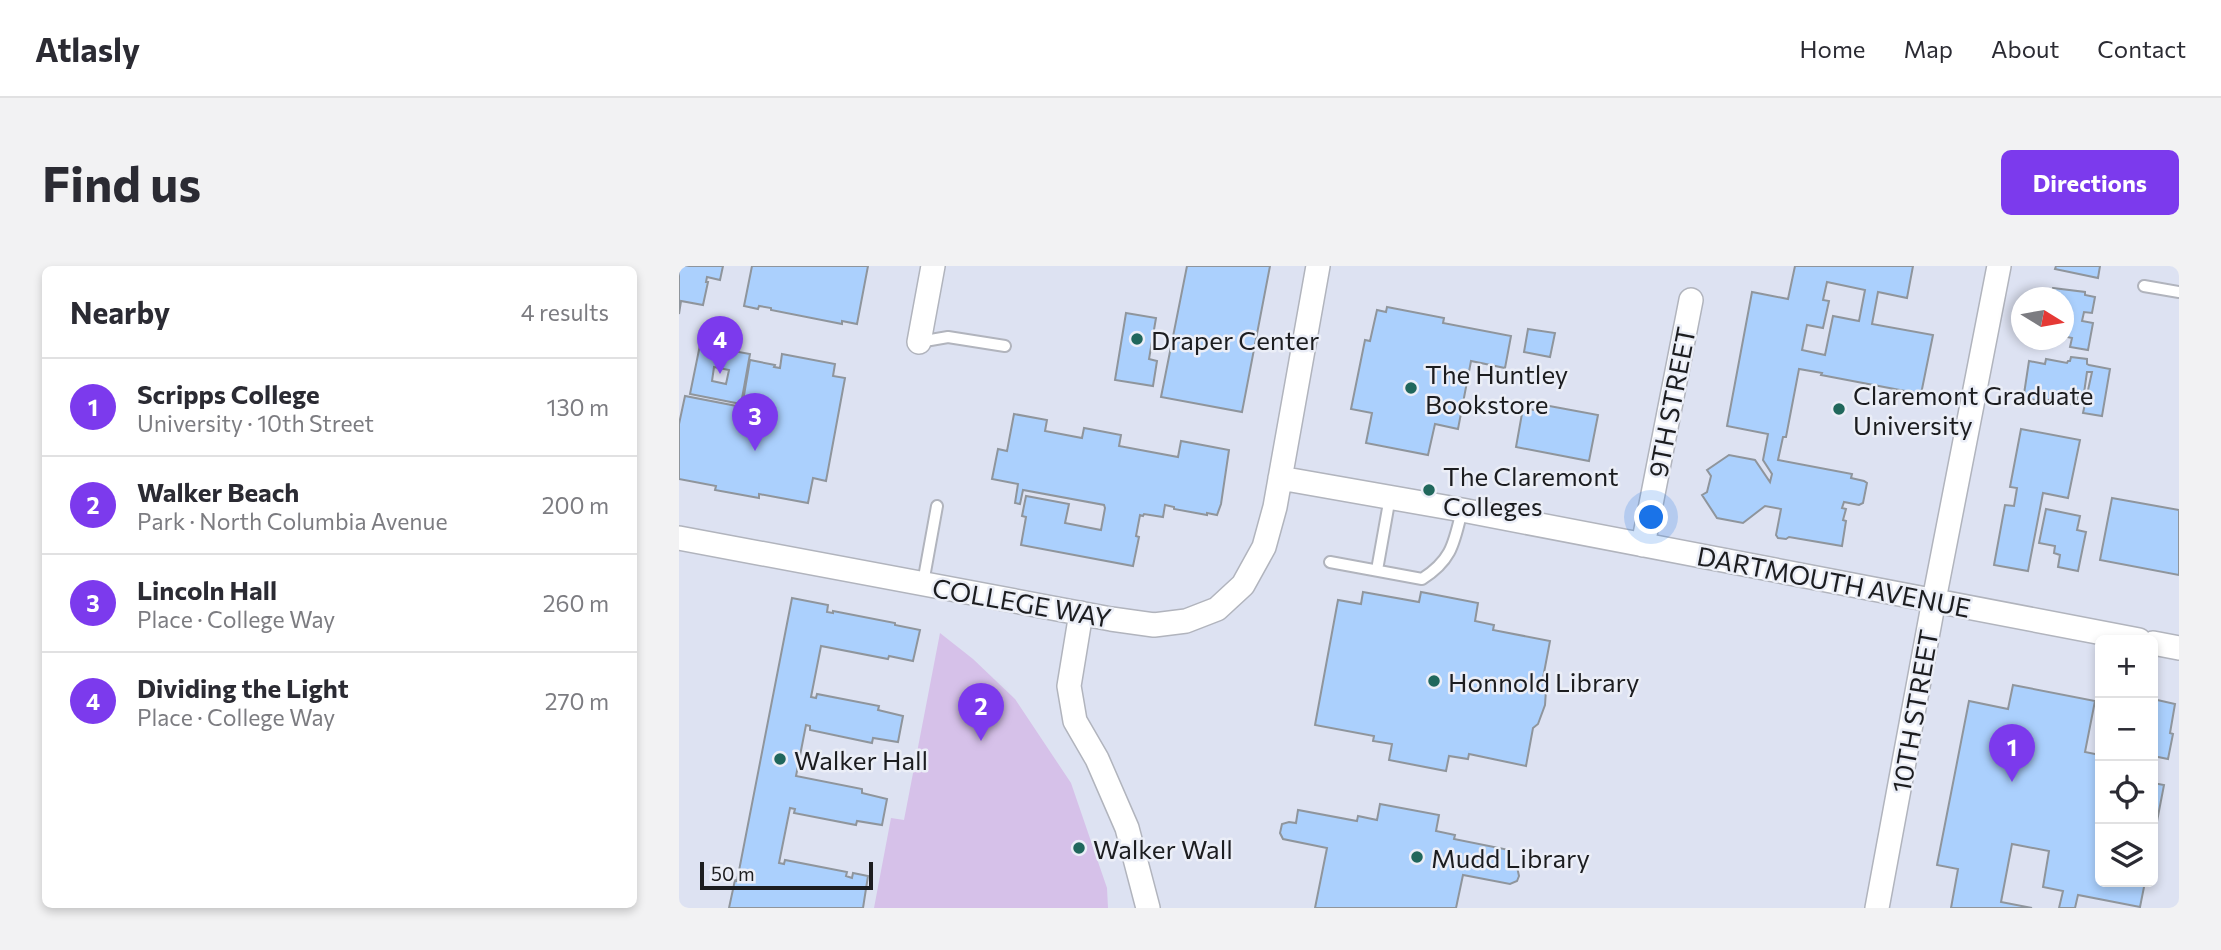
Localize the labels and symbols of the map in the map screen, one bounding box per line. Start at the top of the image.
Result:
north arrow [2011,287,2074,350]
pin: 4 [697,316,743,374]
place label: Draper Center [1151,324,1319,355]
street label: 9TH STREET [1641,324,1701,480]
marker: Draper Center [1129,331,1145,347]
place label: The Huntley Bookstore [1425,358,1568,419]
place label: Claremont Graduate University [1853,379,2094,440]
marker: The Huntley Bookstore [1403,380,1419,396]
pin: 3 [732,393,778,451]
marker: Claremont Graduate University [1831,401,1847,417]
place label: The Claremont Colleges [1443,460,1619,521]
marker: The Claremont Colleges [1421,482,1437,498]
your location [1634,500,1668,534]
street label: DARTMOUTH AVENUE [1695,539,1973,623]
street label: COLLEGE WAY [930,571,1114,633]
street label: 10TH STREET [1884,627,1944,795]
place label: Honnold Library [1448,666,1639,697]
marker: Honnold Library [1426,673,1442,689]
pin: 2 [958,683,1004,741]
pin: 1 [1989,724,2035,782]
place label: Walker Hall [794,744,928,775]
marker: Walker Hall [772,751,788,767]
place label: Walker Wall [1093,833,1233,864]
marker: Walker Wall [1071,840,1087,856]
place label: Mudd Library [1431,842,1590,873]
marker: Mudd Library [1409,849,1425,865]
scale bar [700,859,873,891]

